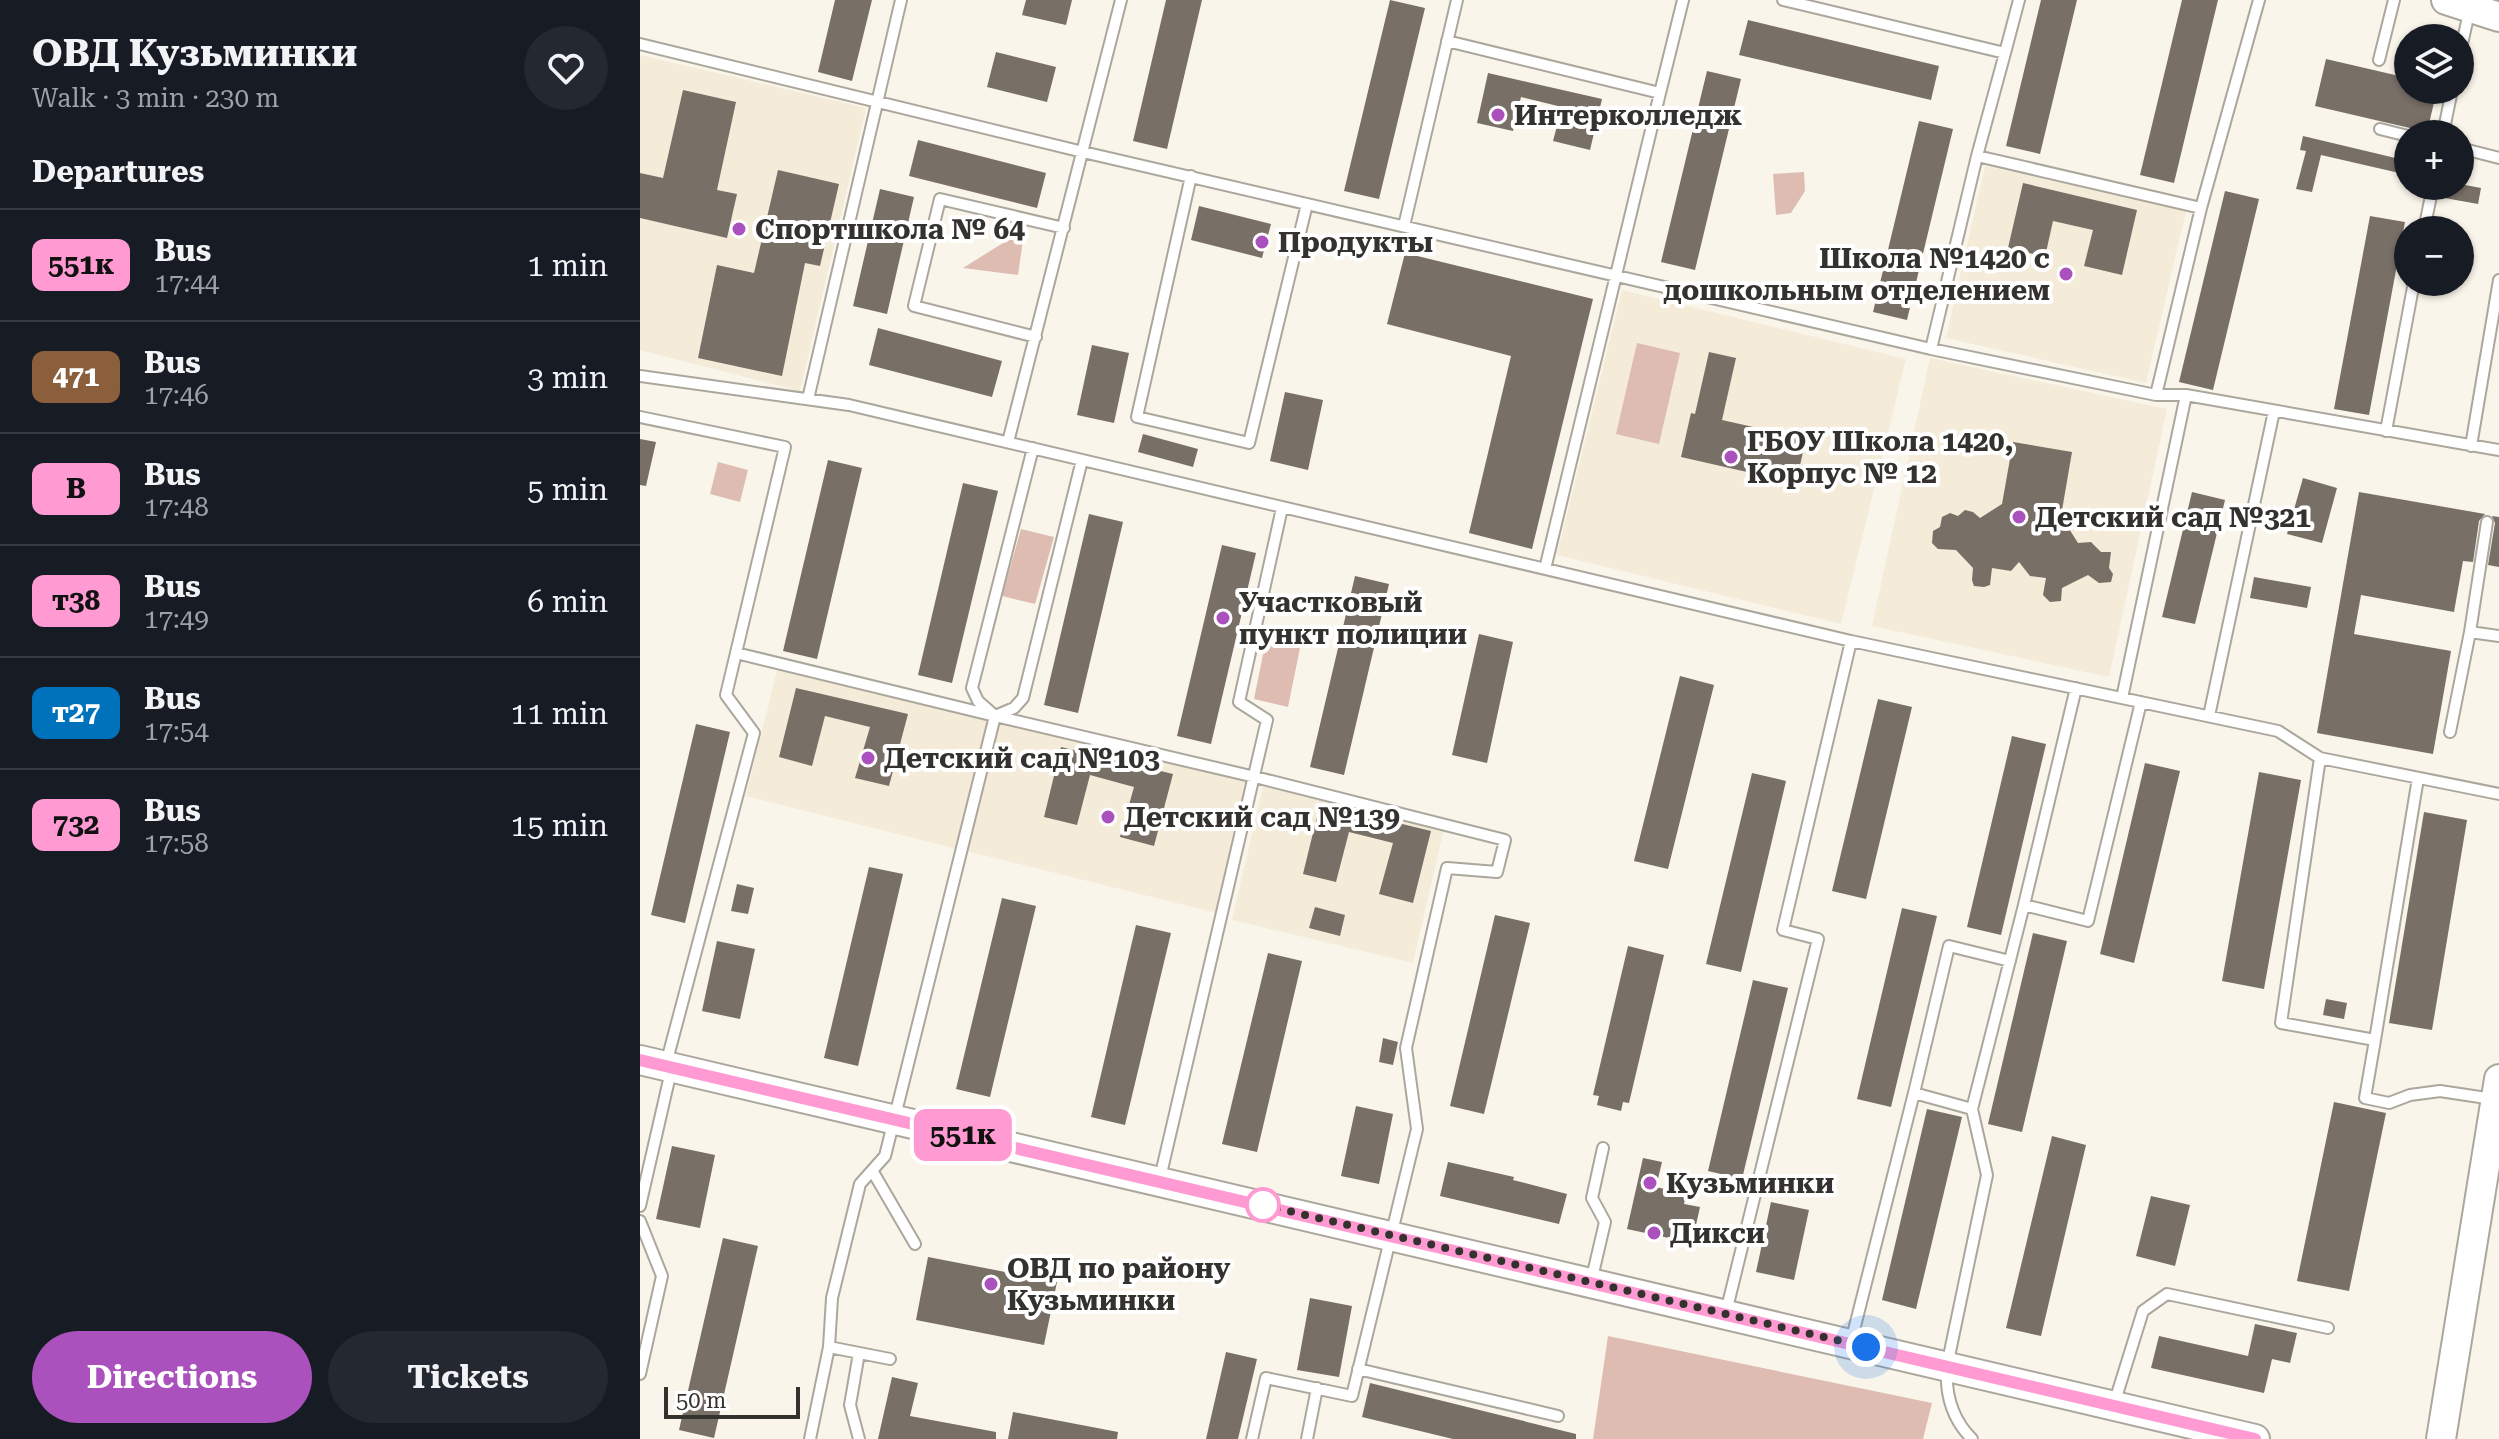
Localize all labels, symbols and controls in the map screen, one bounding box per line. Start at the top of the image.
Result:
map controls [2394,24,2474,296]
button: layers [2394,24,2474,104]
button: heart [524,26,608,110]
text: ОВД Кузьминки [32,31,357,75]
text: Walk · 3 min · 230 m [32,83,279,113]
place label: Интерколледж [1514,99,1742,132]
marker: Интерколледж [1489,106,1507,124]
button: + [2394,120,2474,200]
text: Departures [32,154,204,189]
place label: Спортшкола № 64 [755,213,1025,246]
button: − [2394,216,2474,296]
marker: Спортшкола № 64 [730,220,748,238]
place label: Продукты [1278,226,1433,259]
text: Bus [154,233,211,268]
marker: Продукты [1253,233,1271,251]
place label: Школа №1420 с дошкольным отделением [1663,242,2050,307]
text: 551к [48,248,114,281]
text: 1 min [527,248,608,283]
marker: Школа №1420 с дошкольным отделением [2057,265,2075,283]
text: 17:44 [154,268,219,298]
text: Bus [144,345,201,380]
text: 471 [52,360,100,393]
text: 3 min [527,360,608,395]
text: 17:46 [144,380,209,410]
place label: ГБОУ Школа 1420, Корпус № 12 [1747,425,2013,490]
marker: ГБОУ Школа 1420, Корпус № 12 [1722,448,1740,466]
text: Bus [144,457,201,492]
text: В [66,472,86,505]
text: 5 min [527,472,608,507]
text: 17:48 [144,492,209,522]
place label: Детский сад №321 [2035,501,2311,534]
marker: Детский сад №321 [2010,508,2028,526]
text: Bus [144,569,201,604]
text: т38 [52,584,100,617]
text: 6 min [527,584,608,619]
place label: Участковый пункт полиции [1239,586,1467,651]
text: 17:49 [144,604,209,634]
marker: Участковый пункт полиции [1214,609,1232,627]
text: Bus [144,681,201,716]
text: т27 [52,696,100,729]
text: 11 min [511,696,608,731]
text: 17:54 [144,716,209,746]
place label: Детский сад №103 [884,742,1160,775]
marker: Детский сад №103 [859,749,877,767]
text: Bus [144,793,201,828]
place label: Детский сад №139 [1124,801,1400,834]
text: 732 [52,808,100,841]
text: 15 min [511,808,608,843]
marker: Детский сад №139 [1099,808,1117,826]
text: 17:58 [144,828,209,858]
line badge: 551к [907,1109,1019,1161]
text: 551к [930,1118,996,1151]
place label: Кузьминки [1666,1167,1834,1200]
marker: Кузьминки [1641,1174,1659,1192]
unlabelled marker [1246,1188,1280,1222]
place label: Дикси [1670,1217,1765,1250]
marker: Дикси [1645,1224,1663,1242]
place label: ОВД по району Кузьминки [1007,1252,1231,1317]
marker: ОВД по району Кузьминки [982,1275,1000,1293]
your location [1846,1327,1886,1367]
button: Directions [32,1331,312,1423]
button: Tickets [328,1331,608,1423]
scale bar [664,1383,800,1419]
text: 50 m [676,1388,726,1413]

